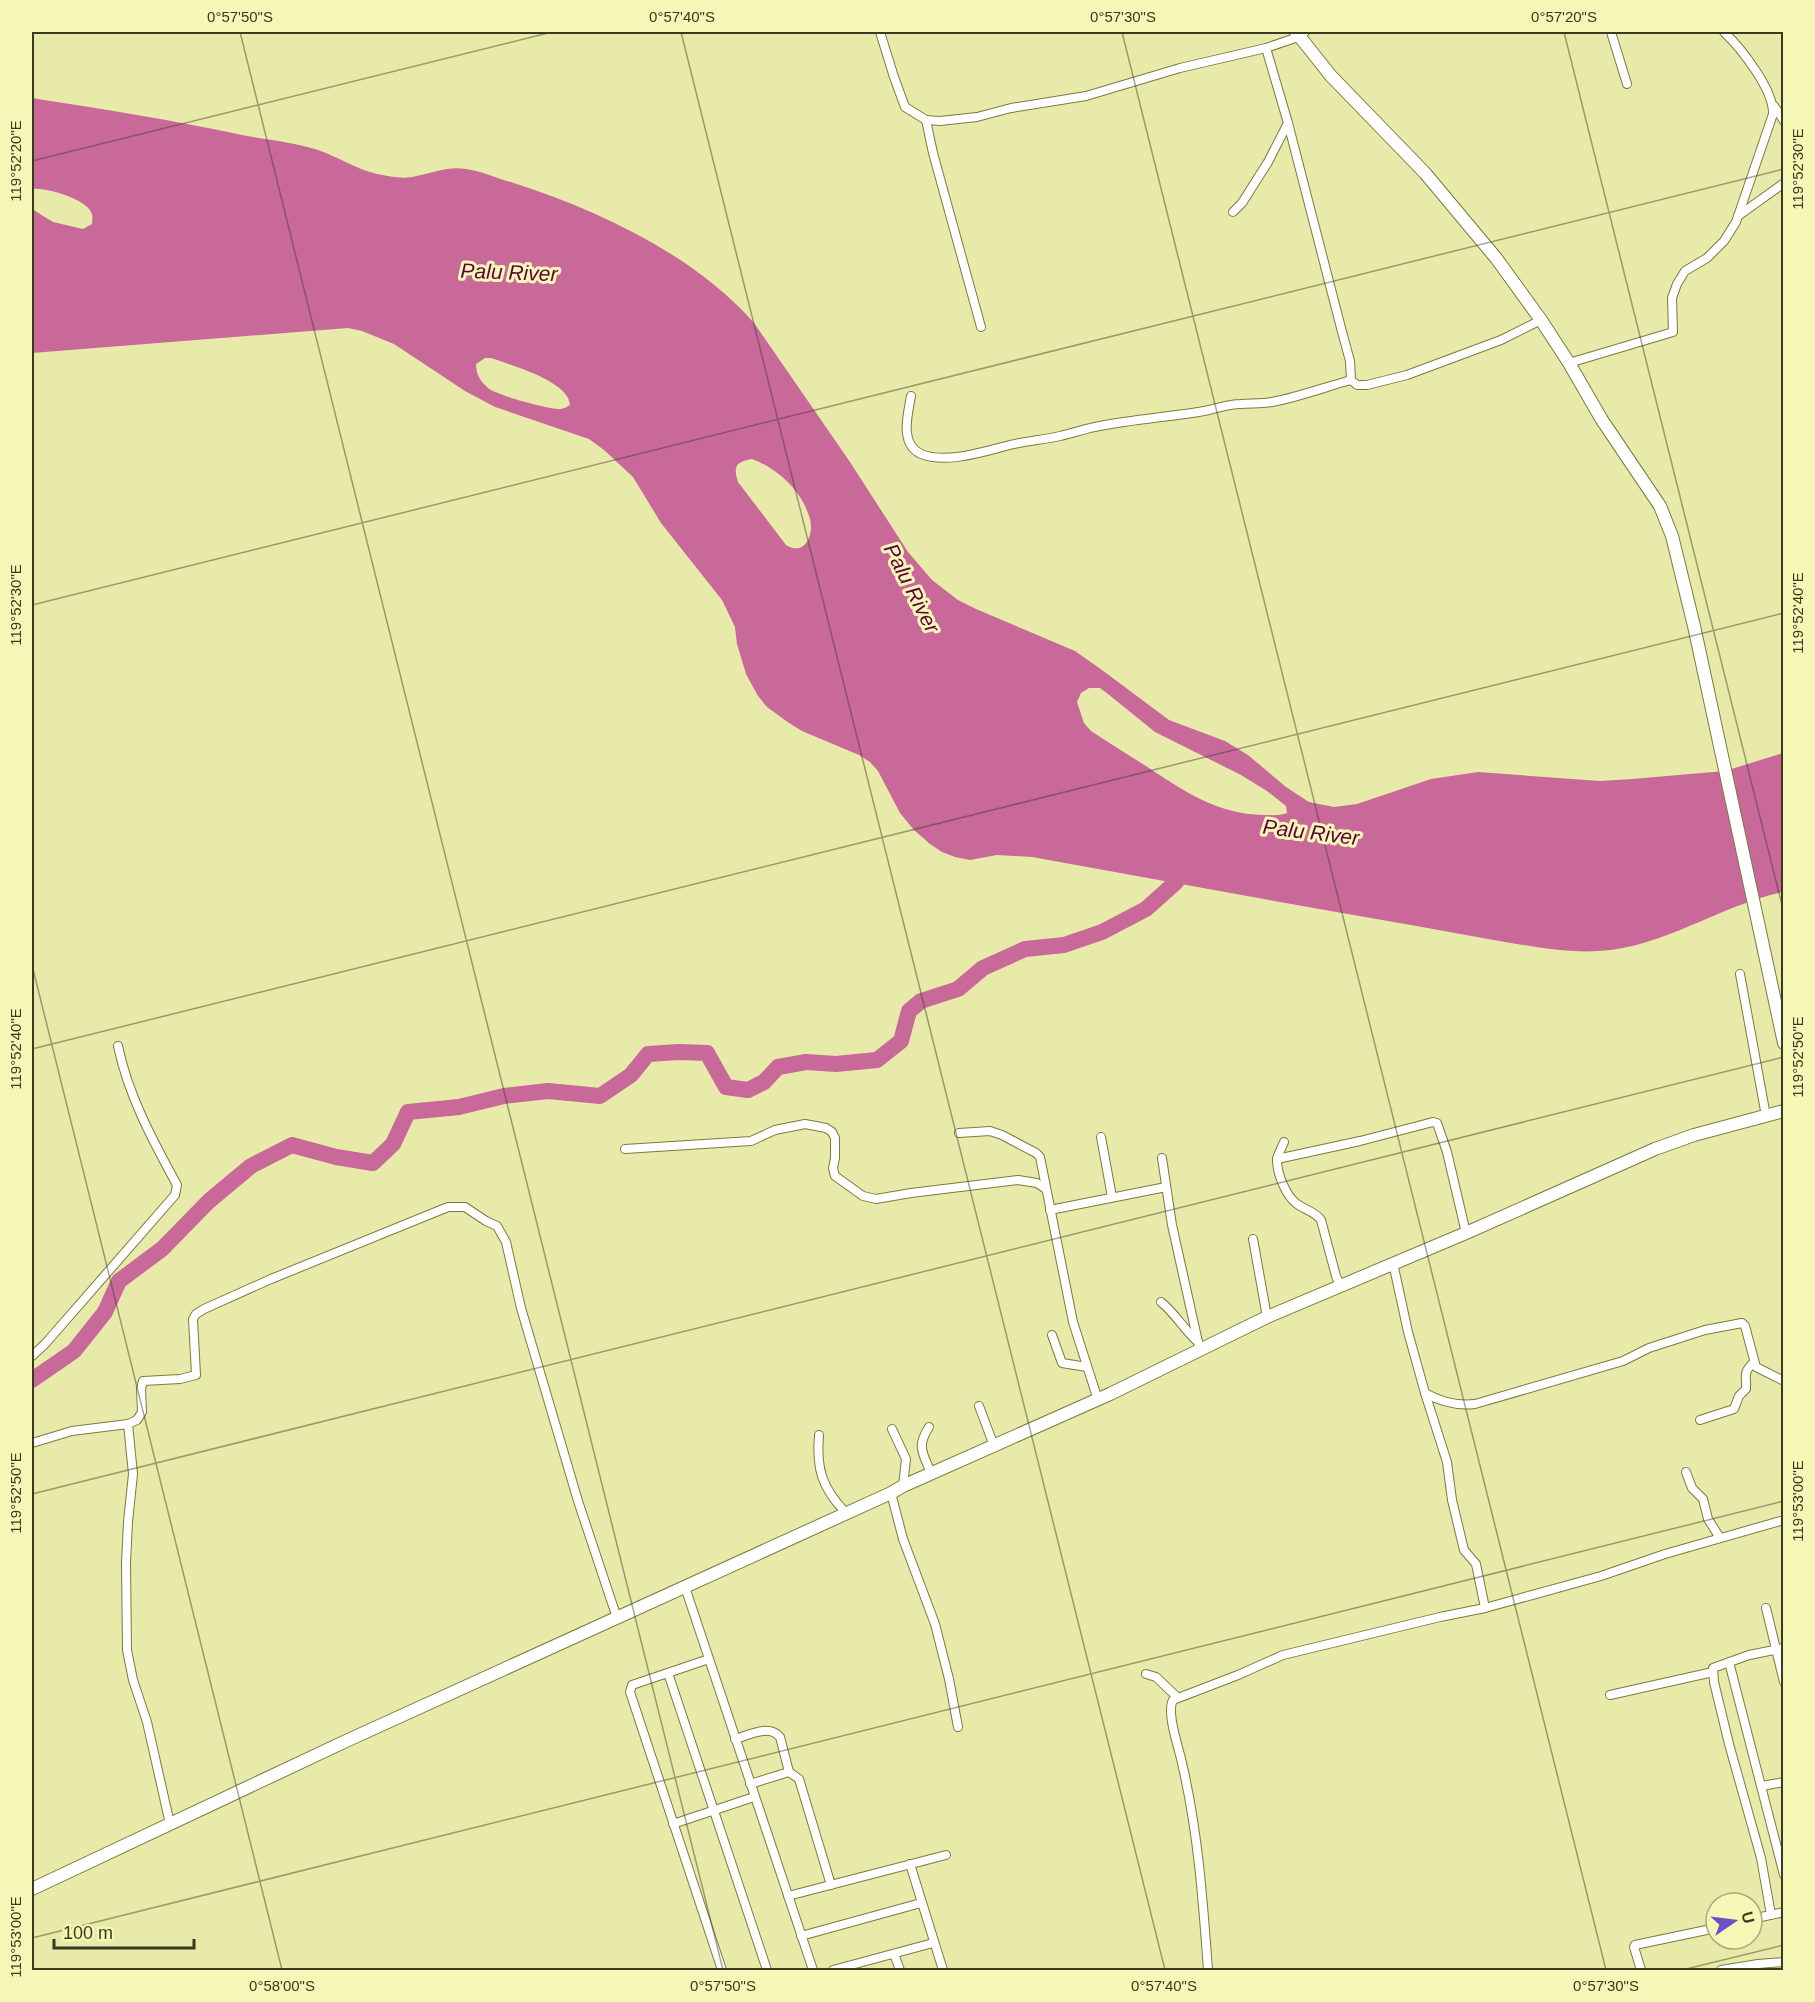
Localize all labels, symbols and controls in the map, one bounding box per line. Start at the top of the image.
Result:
text: 0°57'50"S [207,8,273,25]
text: 0°57'40"S [649,8,715,25]
text: 0°57'30"S [1090,8,1156,25]
text: 0°57'20"S [1531,8,1597,25]
text: 119°52'20"E [7,120,24,202]
text: 119°52'30"E [1789,128,1806,210]
water label: Palu River [460,259,559,285]
water label: Palu River [880,540,945,637]
text: 119°52'30"E [7,564,24,646]
text: 119°52'40"E [1789,572,1806,654]
water label: Palu River [1262,815,1361,849]
text: 119°52'40"E [7,1008,24,1090]
text: 119°52'50"E [1789,1016,1806,1098]
text: 119°52'50"E [7,1452,24,1534]
text: 119°53'00"E [1789,1460,1806,1542]
north arrow [1704,1891,1764,1951]
text: 119°53'00"E [7,1896,24,1978]
text: U [1738,1910,1758,1925]
scale bar [54,1912,194,1950]
text: 100 m [63,1923,113,1943]
text: 0°58'00"S [249,1977,315,1994]
text: 0°57'50"S [690,1977,756,1994]
text: 0°57'40"S [1131,1977,1197,1994]
text: 0°57'30"S [1573,1977,1639,1994]

